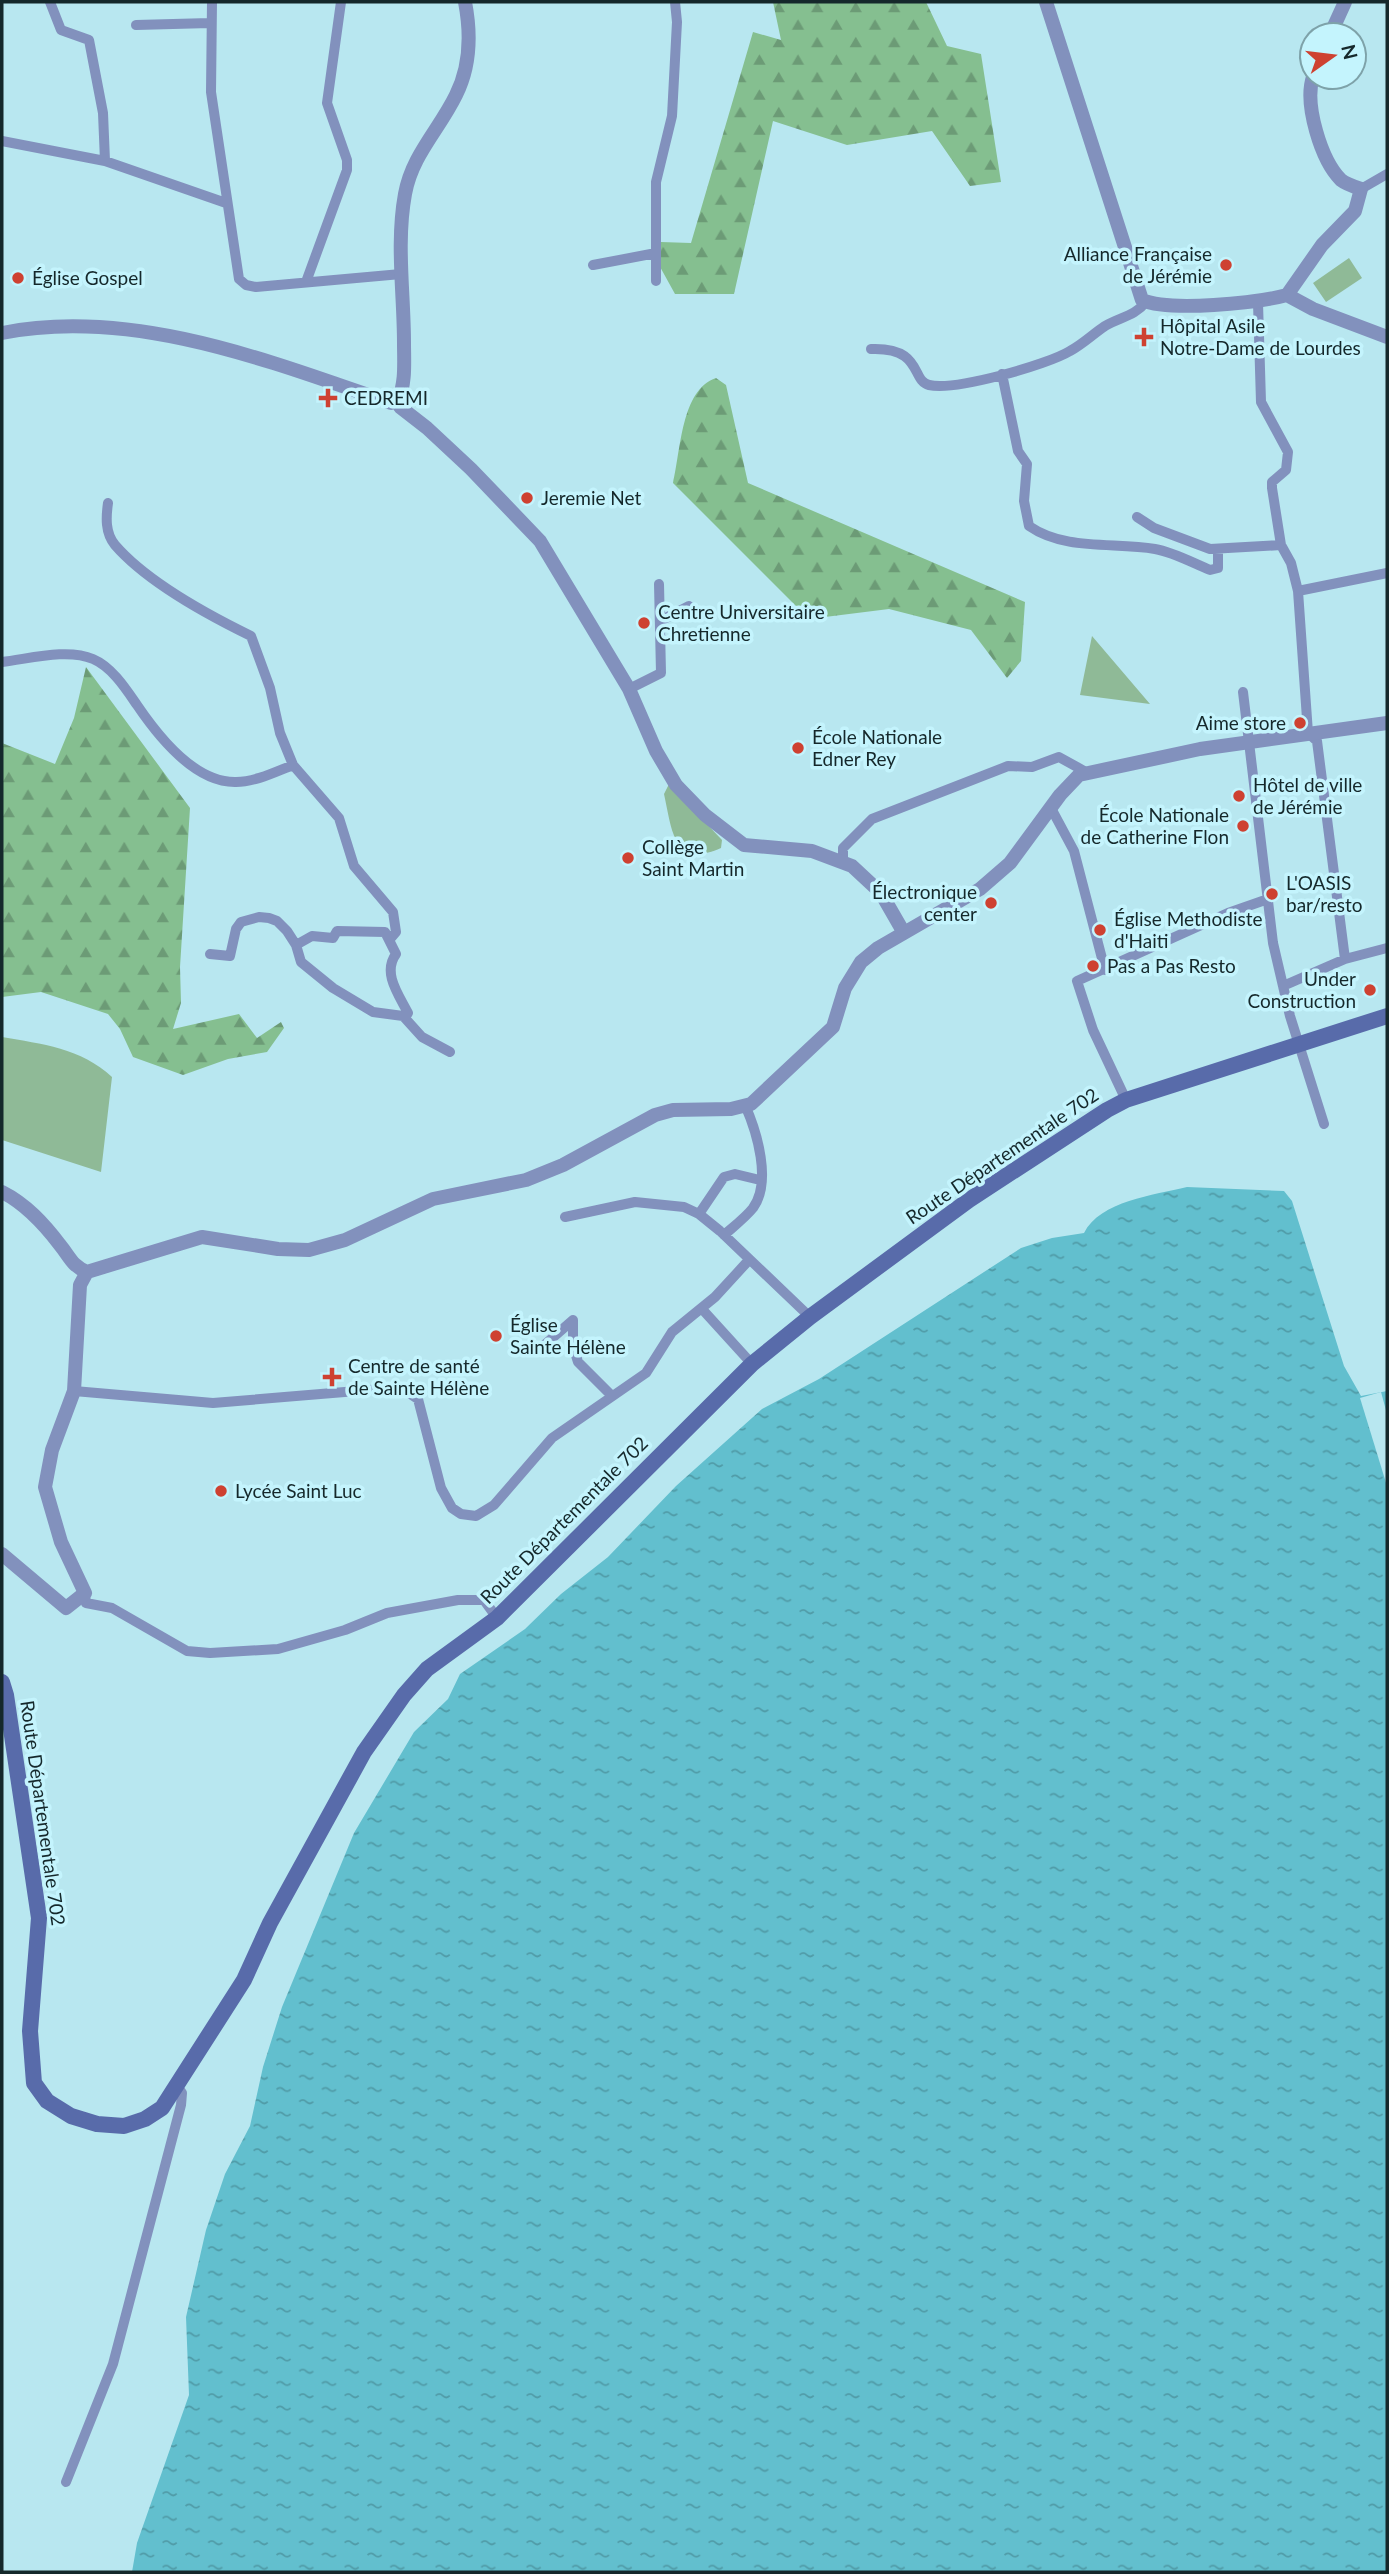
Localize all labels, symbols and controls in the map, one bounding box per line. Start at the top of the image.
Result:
north arrow [1298,21,1368,91]
text: N [1337,42,1363,62]
place label: Alliance Française de Jérémie [1064,242,1212,287]
marker: Alliance Française de Jérémie [1218,257,1234,273]
place label: Église Gospel [32,266,143,289]
marker: Église Gospel [10,270,26,286]
place label: Hôpital Asile Notre-Dame de Lourdes [1160,314,1361,359]
marker: Hôpital Asile Notre-Dame de Lourdes [1134,327,1154,347]
place label: CEDREMI [344,386,428,409]
marker: CEDREMI [318,388,338,408]
place label: Jeremie Net [541,486,642,509]
marker: Jeremie Net [519,490,535,506]
place label: Centre Universitaire Chretienne [658,600,825,645]
marker: Centre Universitaire Chretienne [636,615,652,631]
place label: Aime store [1196,711,1286,734]
marker: Aime store [1292,715,1308,731]
place label: École Nationale Edner Rey [812,725,942,770]
marker: École Nationale Edner Rey [790,740,806,756]
place label: Hôtel de ville de Jérémie [1253,773,1362,818]
marker: Hôtel de ville de Jérémie [1231,788,1247,804]
place label: École Nationale de Catherine Flon [1081,803,1229,848]
marker: École Nationale de Catherine Flon [1235,818,1251,834]
place label: Collège Saint Martin [642,835,744,880]
marker: Collège Saint Martin [620,850,636,866]
place label: L'OASIS bar/resto [1286,871,1363,916]
place label: Électronique center [872,880,977,925]
marker: L'OASIS bar/resto [1264,886,1280,902]
marker: Électronique center [983,895,999,911]
place label: Église Methodiste d'Haiti [1114,907,1262,952]
marker: Église Methodiste d'Haiti [1092,922,1108,938]
place label: Pas a Pas Resto [1107,954,1236,977]
marker: Pas a Pas Resto [1085,958,1101,974]
place label: Under Construction [1247,967,1356,1012]
marker: Under Construction [1362,982,1378,998]
street label: Route Départementale 702 [901,1083,1102,1229]
place label: Église Sainte Hélène [510,1313,626,1358]
marker: Église Sainte Hélène [488,1328,504,1344]
place label: Centre de santé de Sainte Hélène [348,1354,489,1399]
marker: Centre de santé de Sainte Hélène [322,1367,342,1387]
street label: Route Départementale 702 [475,1431,652,1608]
place label: Lycée Saint Luc [235,1479,362,1502]
marker: Lycée Saint Luc [213,1483,229,1499]
street label: Route Départementale 702 [16,1699,71,1927]

